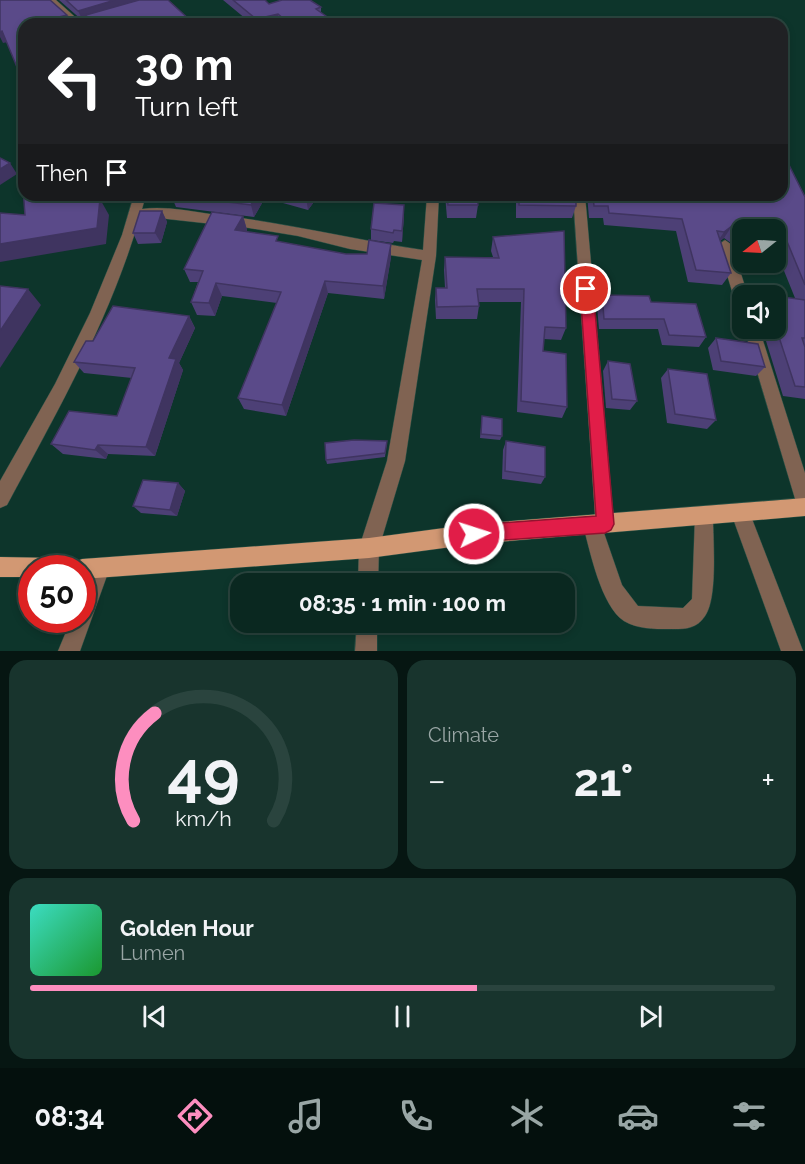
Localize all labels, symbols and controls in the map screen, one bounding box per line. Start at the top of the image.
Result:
text: 30 m [135,41,233,90]
icon: left [36,42,114,120]
text: Turn left [135,91,238,122]
icon: arrive [100,156,133,189]
text: Then [36,160,88,186]
north arrow [732,219,786,273]
map controls [732,219,786,339]
pin [560,263,611,314]
icon: arrive [569,272,602,305]
button: sound [732,285,786,339]
position arrow [442,502,506,566]
speed limit sign: 50 [18,555,96,633]
text: 08:35 · 1 min · 100 m [299,590,506,616]
text: Climate [428,723,499,747]
text: 49 [167,736,240,810]
text: 21° [574,754,633,807]
text: − [428,761,446,800]
text: + [761,761,775,800]
text: km/h [175,807,232,832]
text: Golden Hour [120,915,254,941]
text: Lumen [120,941,185,965]
icon: previous [138,1000,171,1033]
icon: pause [386,1000,419,1033]
icon: next [634,1000,667,1033]
icon: directions [174,1095,216,1137]
icon: music [285,1095,327,1137]
icon: phone [395,1095,437,1137]
icon: climate [506,1095,548,1137]
icon: car [617,1095,659,1137]
icon: filters [728,1095,770,1137]
text: 08:34 [34,1101,105,1132]

